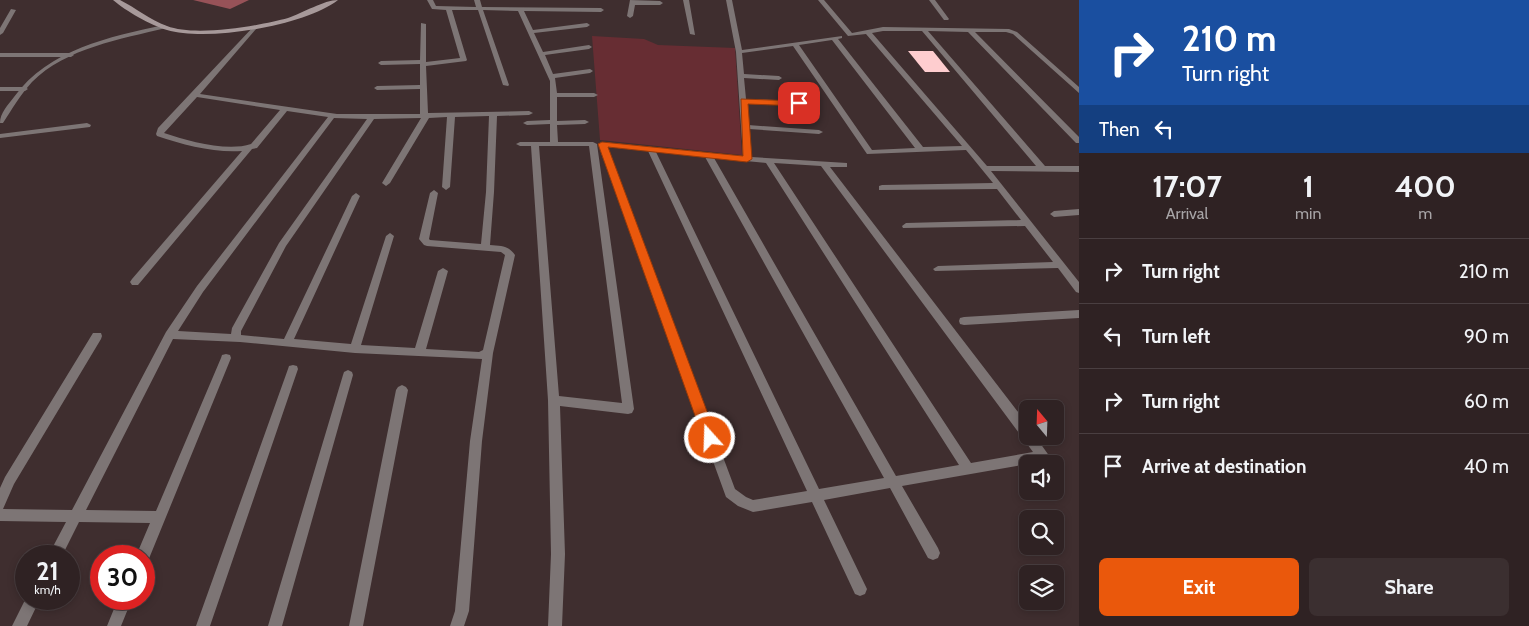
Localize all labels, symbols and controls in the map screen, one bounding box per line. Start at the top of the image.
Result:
text: 210 m [1182,17,1276,60]
icon: right [1099,20,1164,85]
text: Turn right [1182,60,1269,87]
pin [778,82,820,124]
icon: arrive [785,89,813,117]
icon: left [1150,115,1178,143]
text: Then [1099,118,1140,141]
text: 17:07 [1152,168,1222,205]
text: 1 [1303,168,1314,205]
text: 400 [1395,168,1456,205]
text: Arrival [1166,204,1208,223]
text: min [1295,204,1321,223]
text: m [1418,204,1432,223]
icon: right [1099,257,1127,285]
text: Turn right [1142,260,1220,283]
text: 210 m [1459,260,1509,283]
icon: left [1099,322,1127,350]
text: Turn left [1142,325,1210,348]
text: 90 m [1464,325,1509,348]
icon: right [1099,387,1127,415]
text: Turn right [1142,390,1220,413]
text: 60 m [1464,390,1509,413]
north arrow [1019,400,1064,445]
map controls [1019,400,1064,610]
position arrow [683,411,735,463]
icon: arrive [1099,452,1127,480]
button: sound [1019,455,1064,500]
text: Arrive at destination [1142,455,1306,478]
text: 40 m [1464,455,1509,478]
button: search [1019,510,1064,555]
speed limit sign: 30 [90,545,155,610]
text: 21 [36,556,59,586]
button: Exit [1099,558,1299,616]
button: Share [1309,558,1509,616]
button: layers [1019,565,1064,610]
text: km/h [34,582,61,597]

